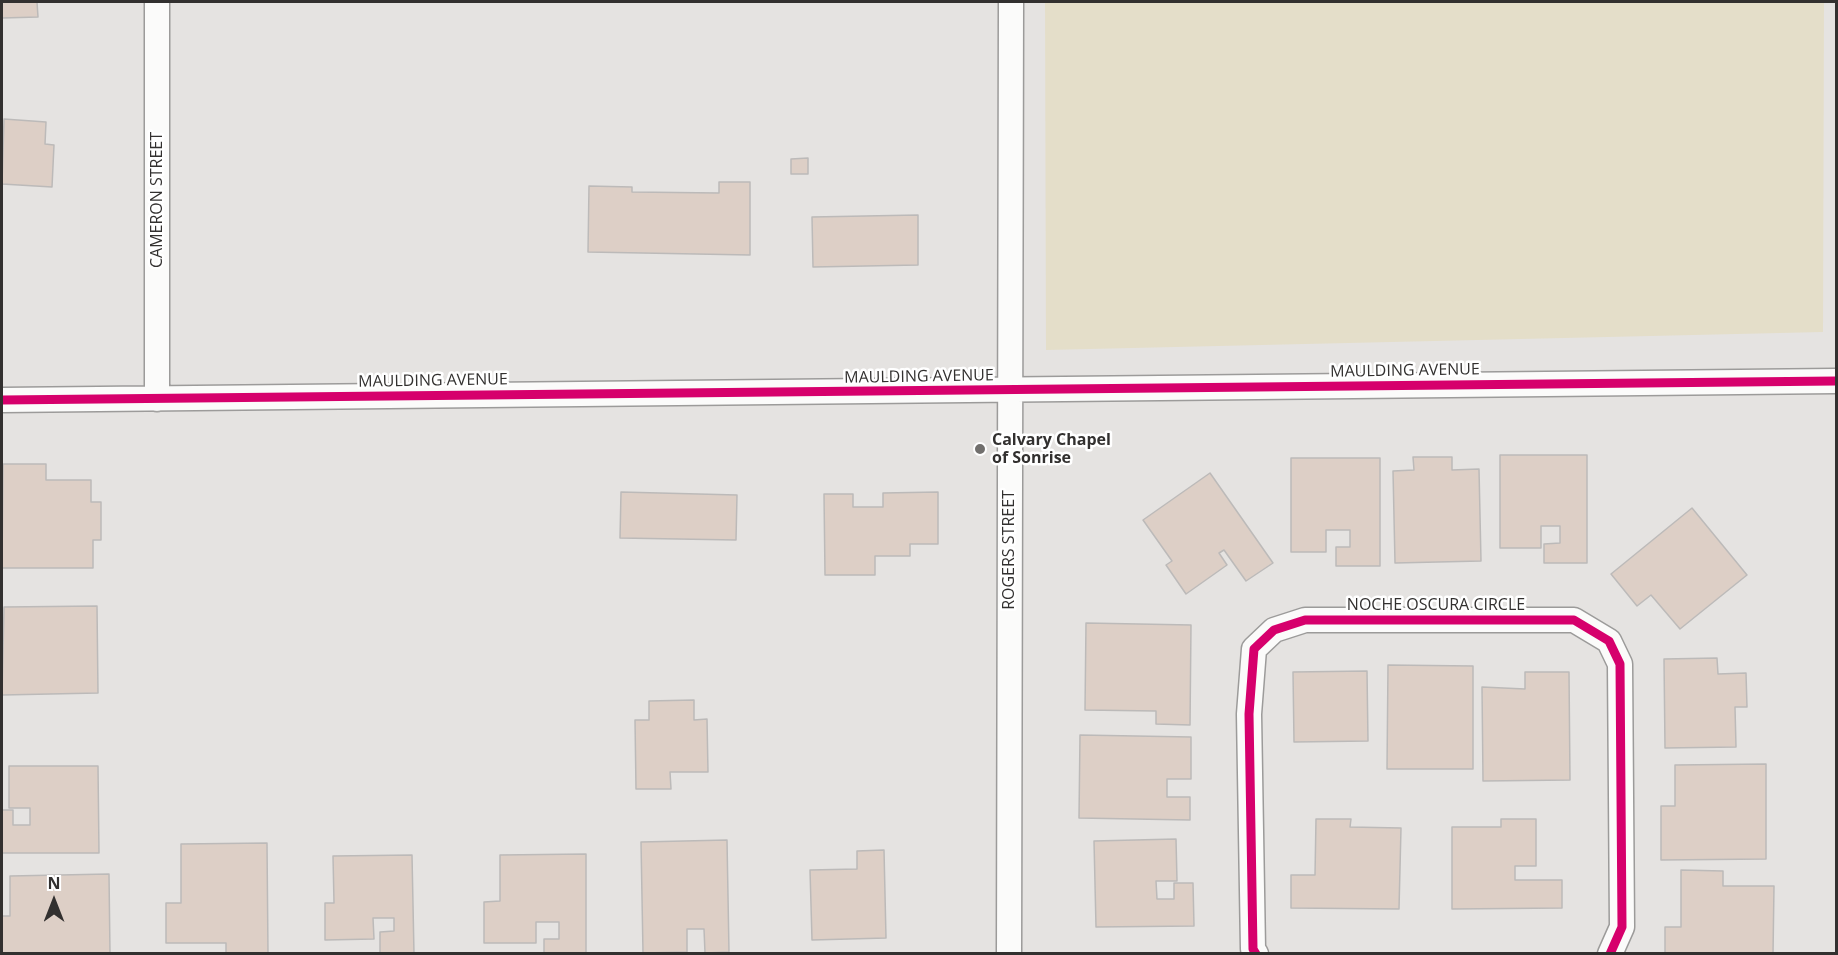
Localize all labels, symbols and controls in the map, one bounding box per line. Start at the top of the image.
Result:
street label: CAMERON STREET [147,132,167,268]
street label: MAULDING AVENUE [1330,360,1480,382]
street label: MAULDING AVENUE [844,366,994,388]
street label: MAULDING AVENUE [358,370,508,392]
place label: Calvary Chapel of Sonrise [992,430,1111,468]
marker: Calvary Chapel of Sonrise [973,442,987,456]
street label: ROGERS STREET [999,490,1019,610]
street label: NOCHE OSCURA CIRCLE [1347,595,1525,615]
north arrow [24,871,84,931]
text: N [47,872,61,894]

